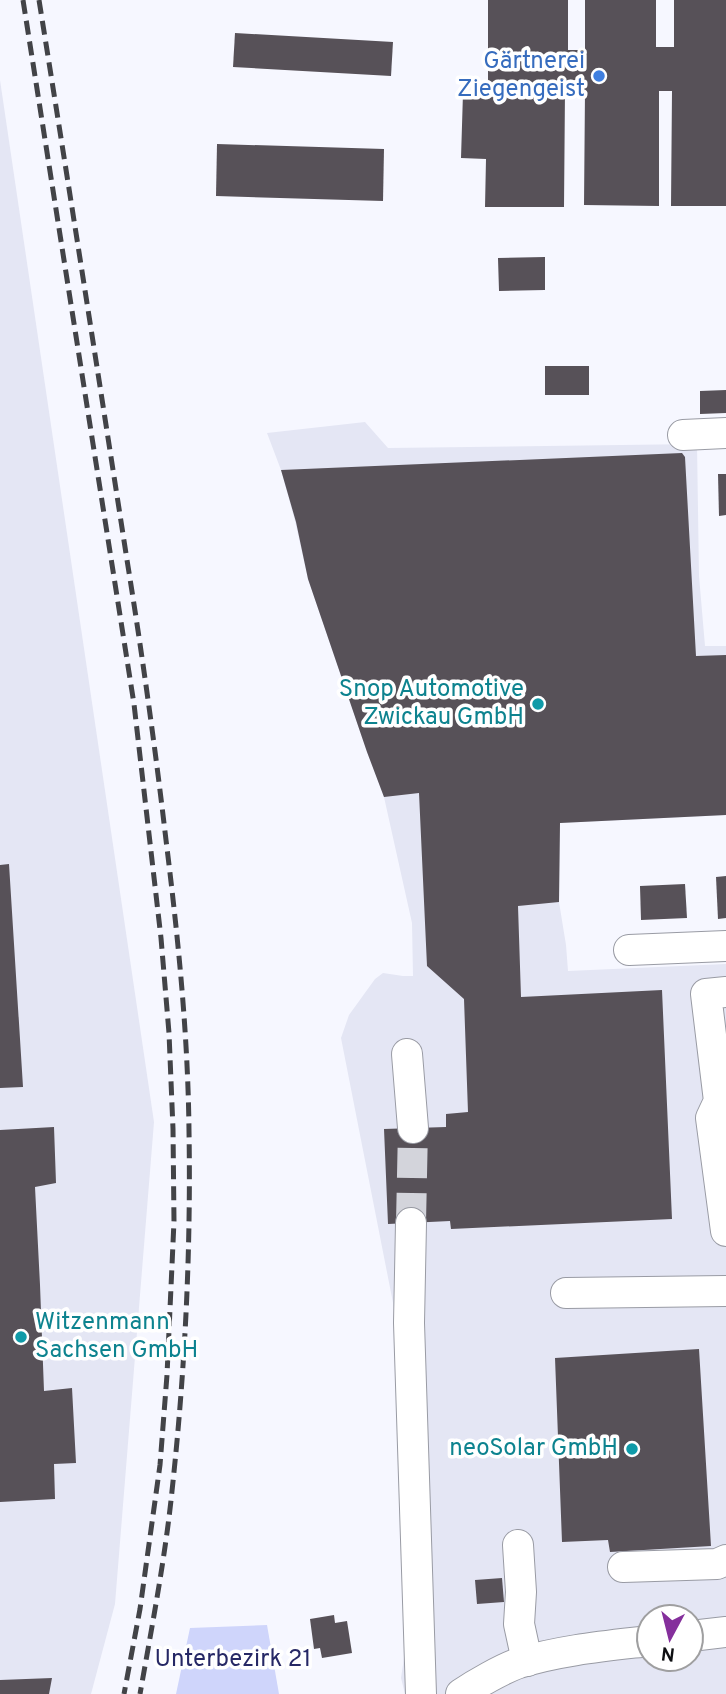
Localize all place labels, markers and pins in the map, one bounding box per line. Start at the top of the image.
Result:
place label: Gärtnerei Ziegengeist [457,47,585,105]
marker: Gärtnerei Ziegengeist [591,68,607,84]
place label: Snop Automotive Zwickau GmbH [339,675,524,733]
marker: Snop Automotive Zwickau GmbH [530,696,546,712]
place label: Witzenmann Sachsen GmbH [35,1308,198,1366]
marker: Witzenmann Sachsen GmbH [13,1329,29,1345]
place label: neoSolar GmbH [449,1434,618,1464]
marker: neoSolar GmbH [624,1441,640,1457]

